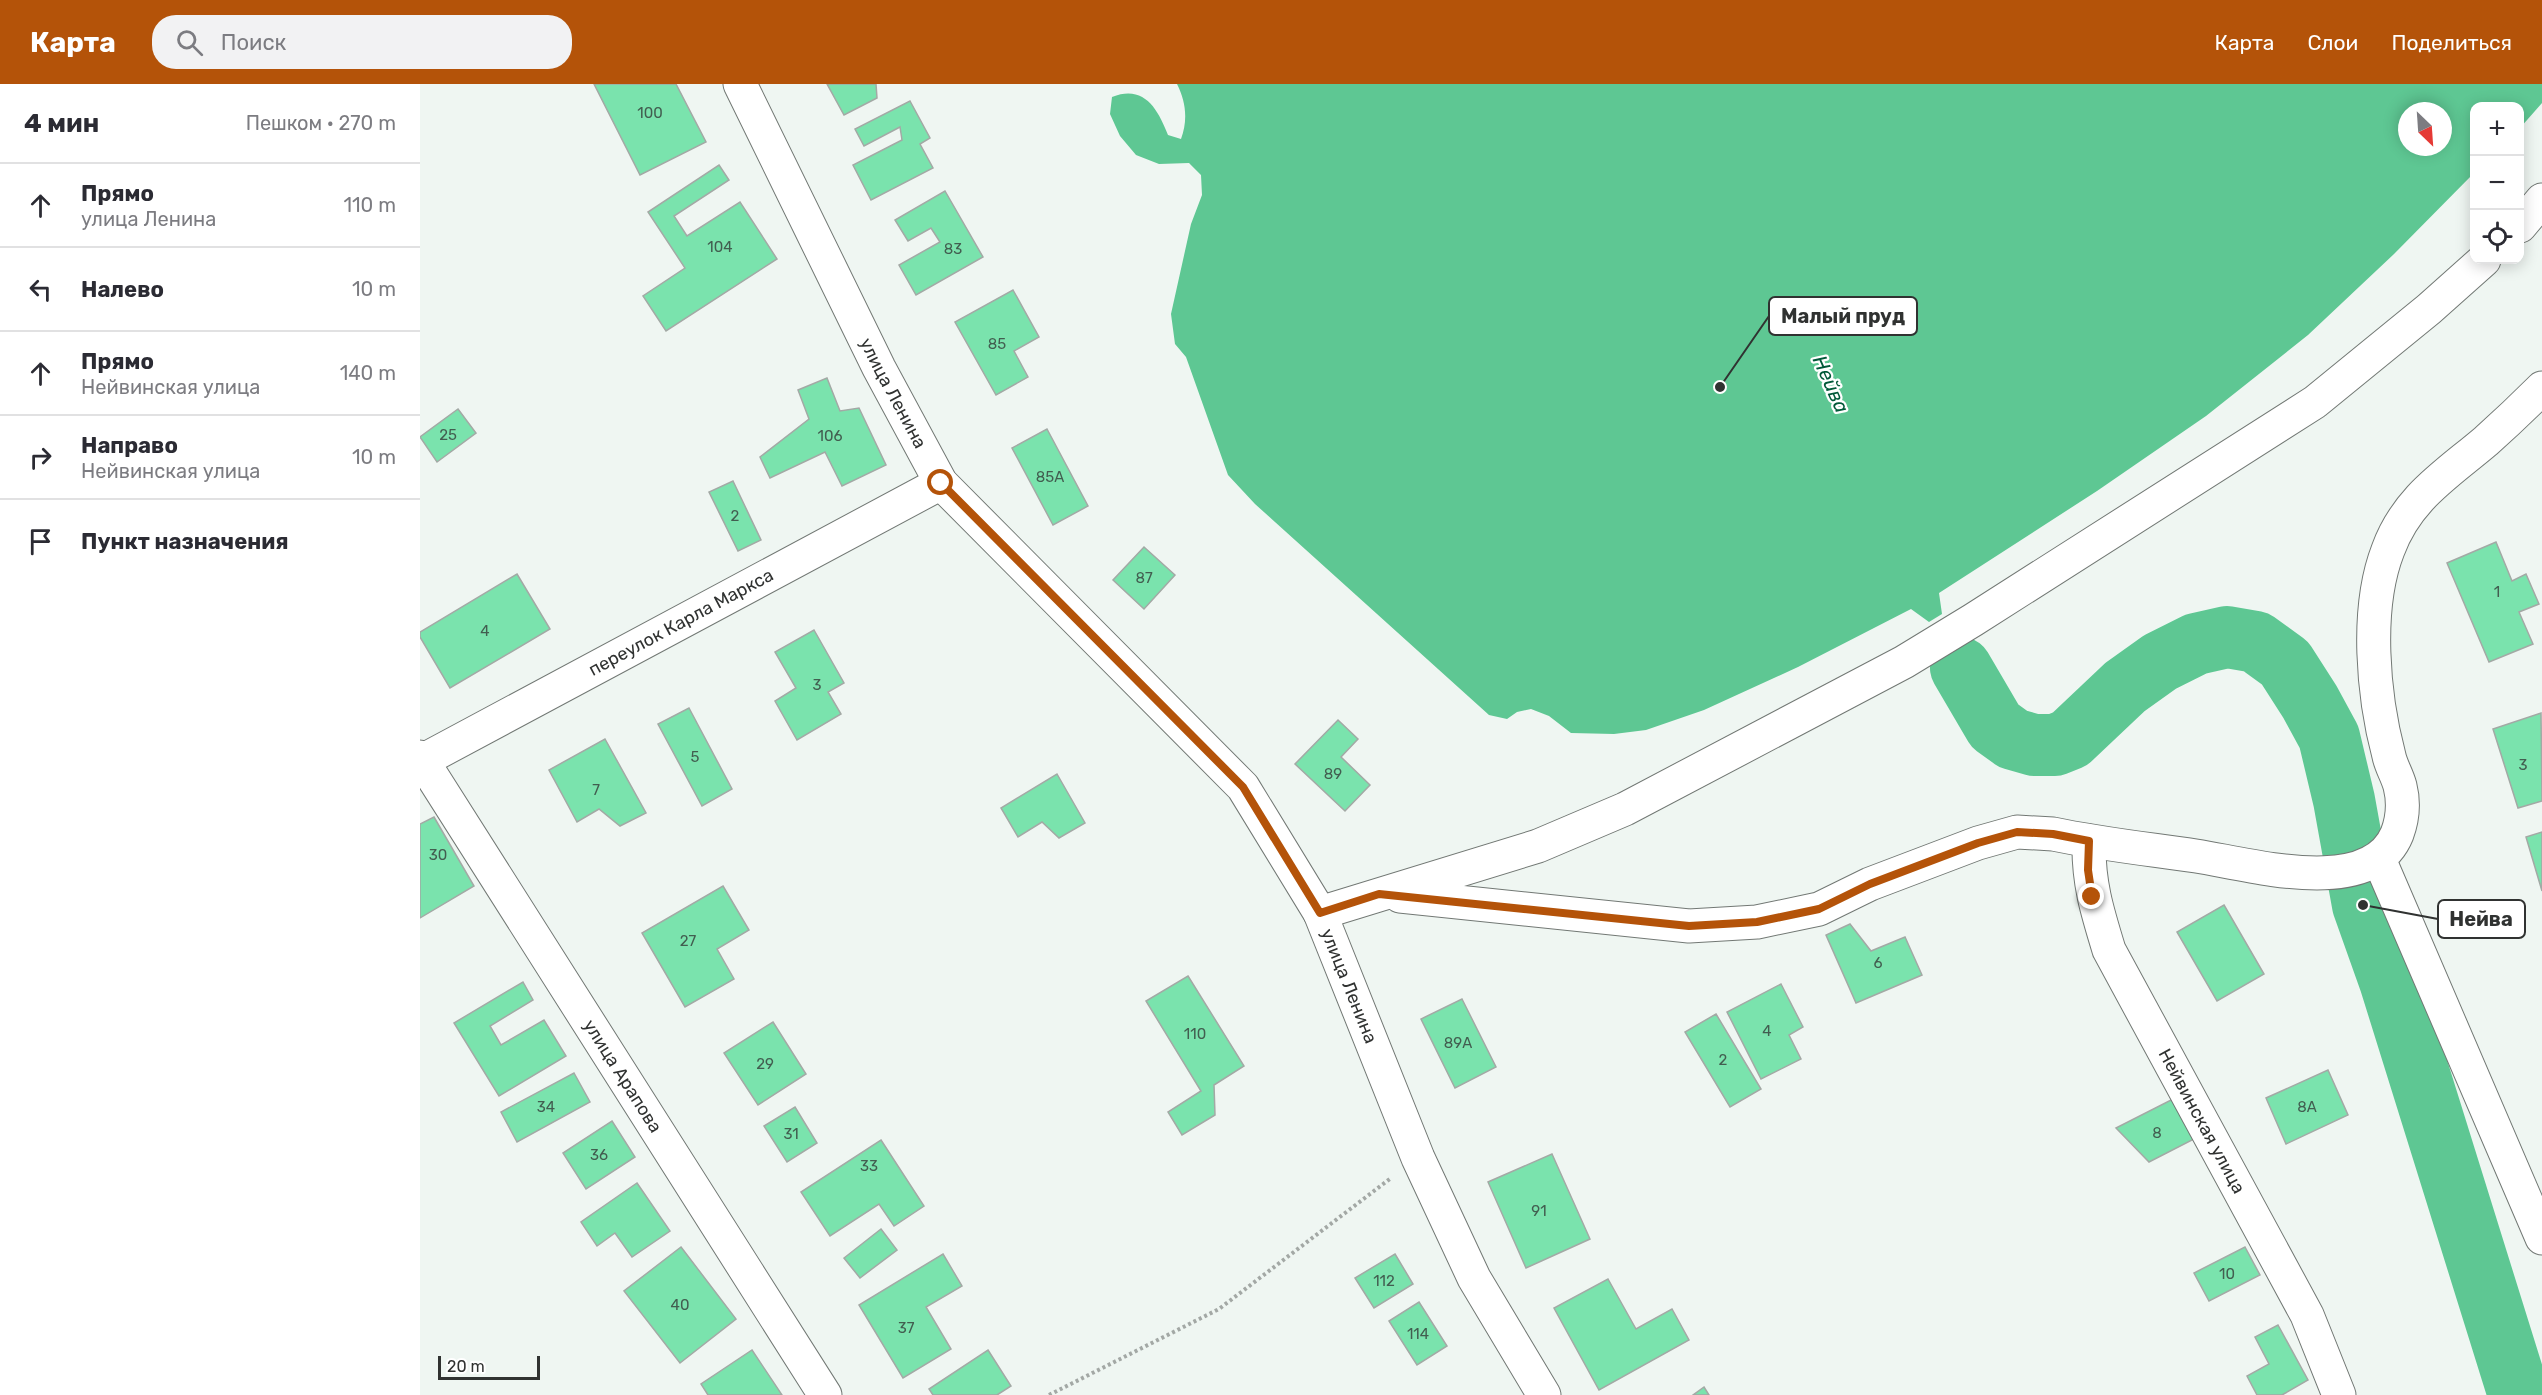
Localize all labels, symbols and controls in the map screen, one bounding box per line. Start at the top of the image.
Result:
search box [152,15,572,69]
text: Карта [30,26,116,59]
icon: search [173,26,206,59]
text: Поиск [221,29,286,56]
text: Карта [2214,30,2274,55]
text: Слои [2307,30,2358,55]
text: Поделиться [2391,30,2512,55]
north arrow [2398,102,2452,156]
map controls [2470,102,2524,264]
button: + [2470,102,2524,156]
house number: 100 [637,104,663,122]
text: 4 мин [24,108,99,139]
text: Пешком · 270 m [246,111,396,135]
button: − [2470,156,2524,210]
text: Прямо [81,180,154,207]
icon: ahead [24,189,57,222]
text: 110 m [344,193,396,217]
text: улица Ленина [81,207,216,231]
button: locate [2470,210,2524,264]
house number: 104 [707,238,733,256]
house number: 83 [944,240,962,258]
icon: left [24,273,57,306]
text: Налево [81,276,164,303]
text: 10 m [352,277,396,301]
callout: Малый пруд [1769,297,1917,335]
text: Малый пруд [1781,304,1905,328]
street label: улица Ленина [855,334,931,452]
house number: 85 [988,335,1006,353]
text: Прямо [81,348,154,375]
water label: Нейва [1808,352,1854,417]
icon: ahead [24,357,57,390]
text: 140 m [340,361,396,385]
text: Нейвинская улица [81,375,260,399]
house number: 25 [439,426,457,444]
house number: 106 [818,427,843,445]
text: Направо [81,432,178,459]
icon: right [24,441,57,474]
text: 10 m [352,445,396,469]
text: Нейвинская улица [81,459,260,483]
house number: 85А [1036,468,1064,486]
route start [927,469,953,495]
house number: 2 [731,507,740,525]
icon: arrive [24,525,57,558]
text: Пункт назначения [81,528,289,555]
street label: переулок Карла Маркса [585,564,777,681]
house number: 87 [1135,569,1153,587]
house number: 1 [2494,583,2500,601]
house number: 4 [480,622,490,640]
house number: 3 [812,676,822,694]
house number: 5 [691,748,700,766]
house number: 3 [2518,756,2528,774]
house number: 89 [1324,765,1342,783]
house number: 7 [592,781,600,799]
house number: 30 [429,846,447,864]
route end [2078,883,2104,909]
callout: Нейва [2438,900,2525,938]
text: Нейва [2449,907,2513,931]
street label: улица Ленина [1316,925,1382,1047]
house number: 27 [680,932,697,950]
house number: 6 [1873,954,1883,972]
street label: улица Арапова [578,1015,667,1137]
house number: 4 [1762,1022,1772,1040]
house number: 110 [1184,1025,1206,1043]
house number: 89А [1444,1034,1472,1052]
street label: Нейвинская улица [2154,1045,2250,1197]
house number: 2 [1719,1051,1728,1069]
house number: 29 [756,1055,774,1073]
house number: 34 [537,1098,555,1116]
house number: 8А [2297,1098,2317,1116]
house number: 8 [2152,1124,2162,1142]
house number: 31 [783,1125,799,1143]
house number: 36 [590,1146,608,1164]
house number: 33 [860,1157,878,1175]
house number: 91 [1531,1202,1547,1220]
house number: 10 [2219,1265,2235,1283]
house number: 112 [1373,1272,1395,1290]
house number: 40 [671,1296,689,1314]
house number: 37 [898,1319,915,1337]
house number: 114 [1407,1325,1429,1343]
scale bar [438,1353,540,1380]
text: 20 m [447,1357,485,1376]

